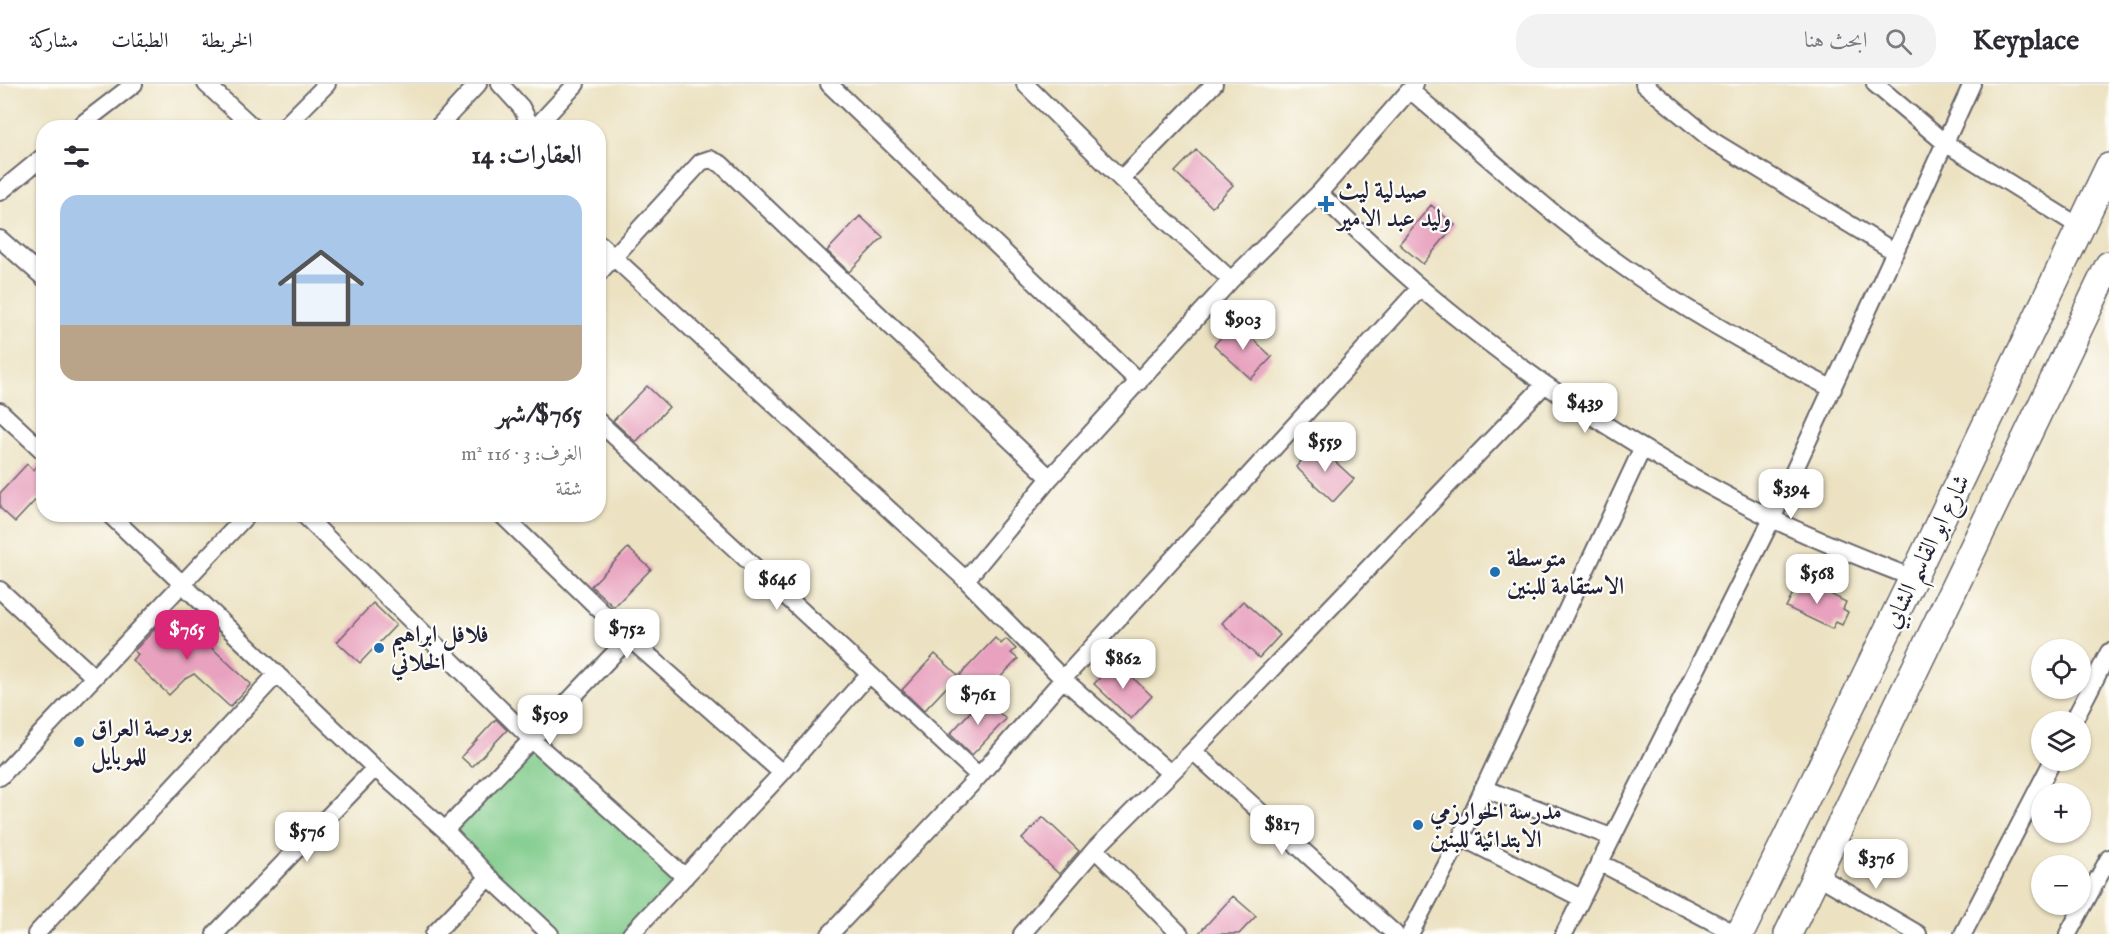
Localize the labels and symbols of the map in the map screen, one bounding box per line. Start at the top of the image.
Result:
place label: صيدلية ليث وليد عبد الامير [1335,176,1451,235]
marker: صيدلية ليث وليد عبد الامير [1319,197,1333,211]
pin: $903 [1207,300,1279,351]
pin: $439 [1549,383,1621,434]
pin: $559 [1289,422,1361,473]
pin: $394 [1755,469,1827,520]
street label: شارع ابو القاسم الشابي [1877,470,1984,637]
place label: متوسطة الاستقامة للبنين [1507,544,1624,603]
pin: $568 [1781,554,1853,605]
pin: $646 [741,560,813,611]
marker: متوسطة الاستقامة للبنين [1488,565,1502,579]
pin: $752 [591,609,663,660]
pin: $765 [151,610,223,661]
place label: فلافل ابراهيم الخلاني [390,620,489,681]
pin: $862 [1087,639,1159,690]
marker: فلافل ابراهيم الخلاني [372,641,386,655]
pin: $761 [942,675,1014,726]
pin: $509 [514,695,586,746]
place label: بورصة العراق للموبايل [91,714,193,773]
marker: بورصة العراق للموبايل [72,735,86,749]
place label: مدرسة الخوارزمي الابتدائية للبنين [1429,797,1562,856]
pin: $817 [1246,805,1318,856]
pin: $576 [271,812,343,863]
marker: مدرسة الخوارزمي الابتدائية للبنين [1411,818,1425,832]
pin: $376 [1840,839,1912,890]

